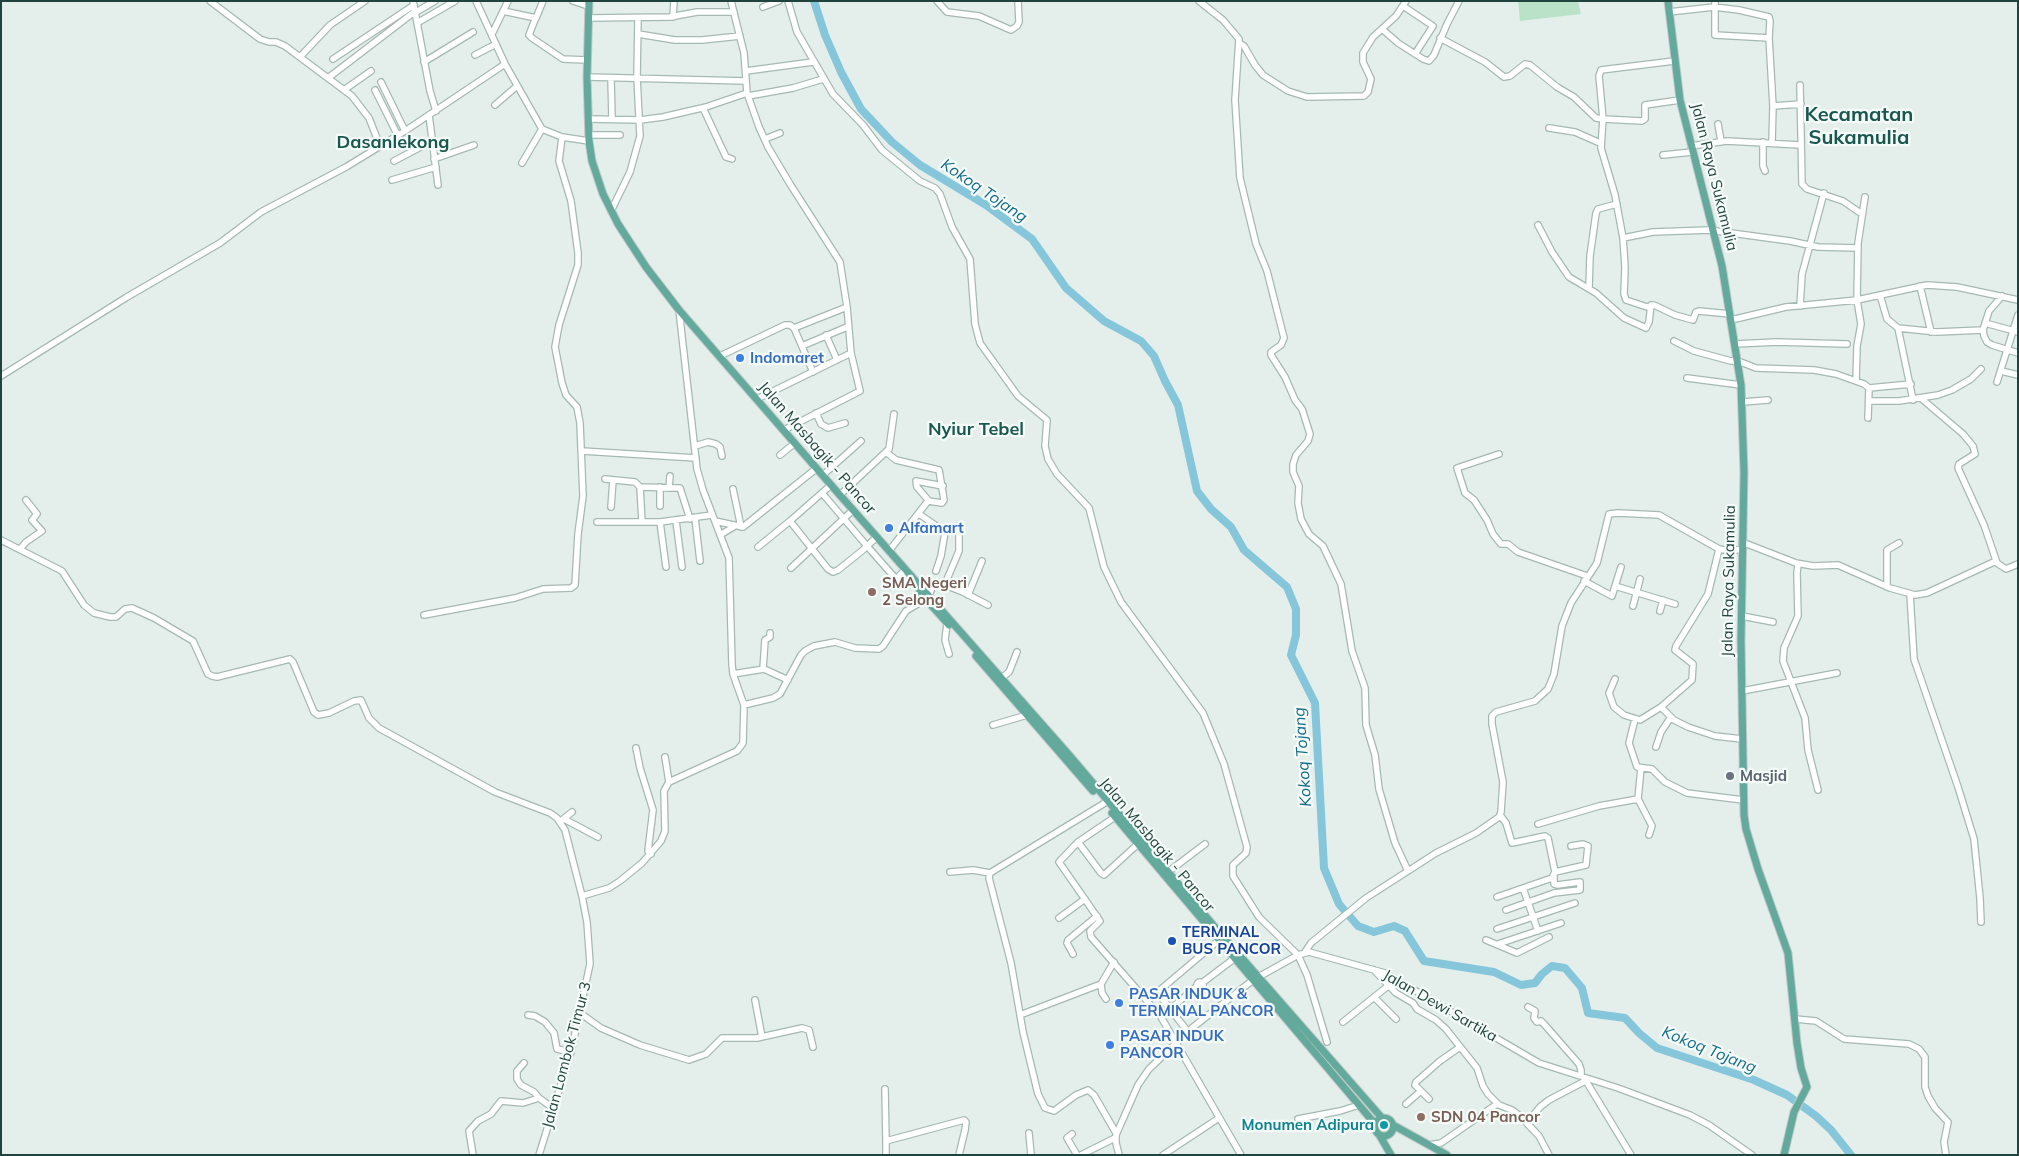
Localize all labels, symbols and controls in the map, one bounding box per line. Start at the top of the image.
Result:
street label: Jalan Raya Sukamulia [1687,101,1741,253]
district label: Kecamatan Sukamulia [1805,103,1913,150]
district label: Dasanlekong [337,132,449,154]
water label: Kokoq Tojang [937,155,1031,227]
place label: Indomaret [750,349,824,367]
marker: Indomaret [734,352,746,364]
street label: Jalan Masbagik - Pancor [755,378,879,518]
district label: Nyiur Tebel [928,419,1024,441]
street label: Jalan Raya Sukamulia [1719,505,1739,657]
place label: Alfamart [899,519,964,537]
marker: Alfamart [883,522,895,534]
place label: SMA Negeri 2 Selong [882,574,967,609]
marker: SMA Negeri 2 Selong [866,586,878,598]
water label: Kokoq Tojang [1290,706,1316,808]
place label: Masjid [1740,767,1787,785]
marker: Masjid [1724,770,1736,782]
street label: Jalan Masbagik - Pancor [1096,774,1218,916]
place label: TERMINAL BUS PANCOR [1182,923,1281,958]
marker: TERMINAL BUS PANCOR [1166,935,1178,947]
street label: Jalan Dewi Sartika [1380,966,1500,1046]
street label: Jalan Lombok Timur 3 [539,980,595,1130]
place label: PASAR INDUK & TERMINAL PANCOR [1129,985,1274,1020]
marker: PASAR INDUK & TERMINAL PANCOR [1113,997,1125,1009]
water label: Kokoq Tojang [1659,1022,1759,1078]
place label: PASAR INDUK PANCOR [1120,1027,1224,1062]
marker: PASAR INDUK PANCOR [1104,1039,1116,1051]
place label: SDN 04 Pancor [1431,1108,1540,1126]
marker: SDN 04 Pancor [1415,1111,1427,1123]
place label: Monumen Adipura [1241,1116,1374,1134]
marker: Monumen Adipura [1378,1119,1390,1131]

